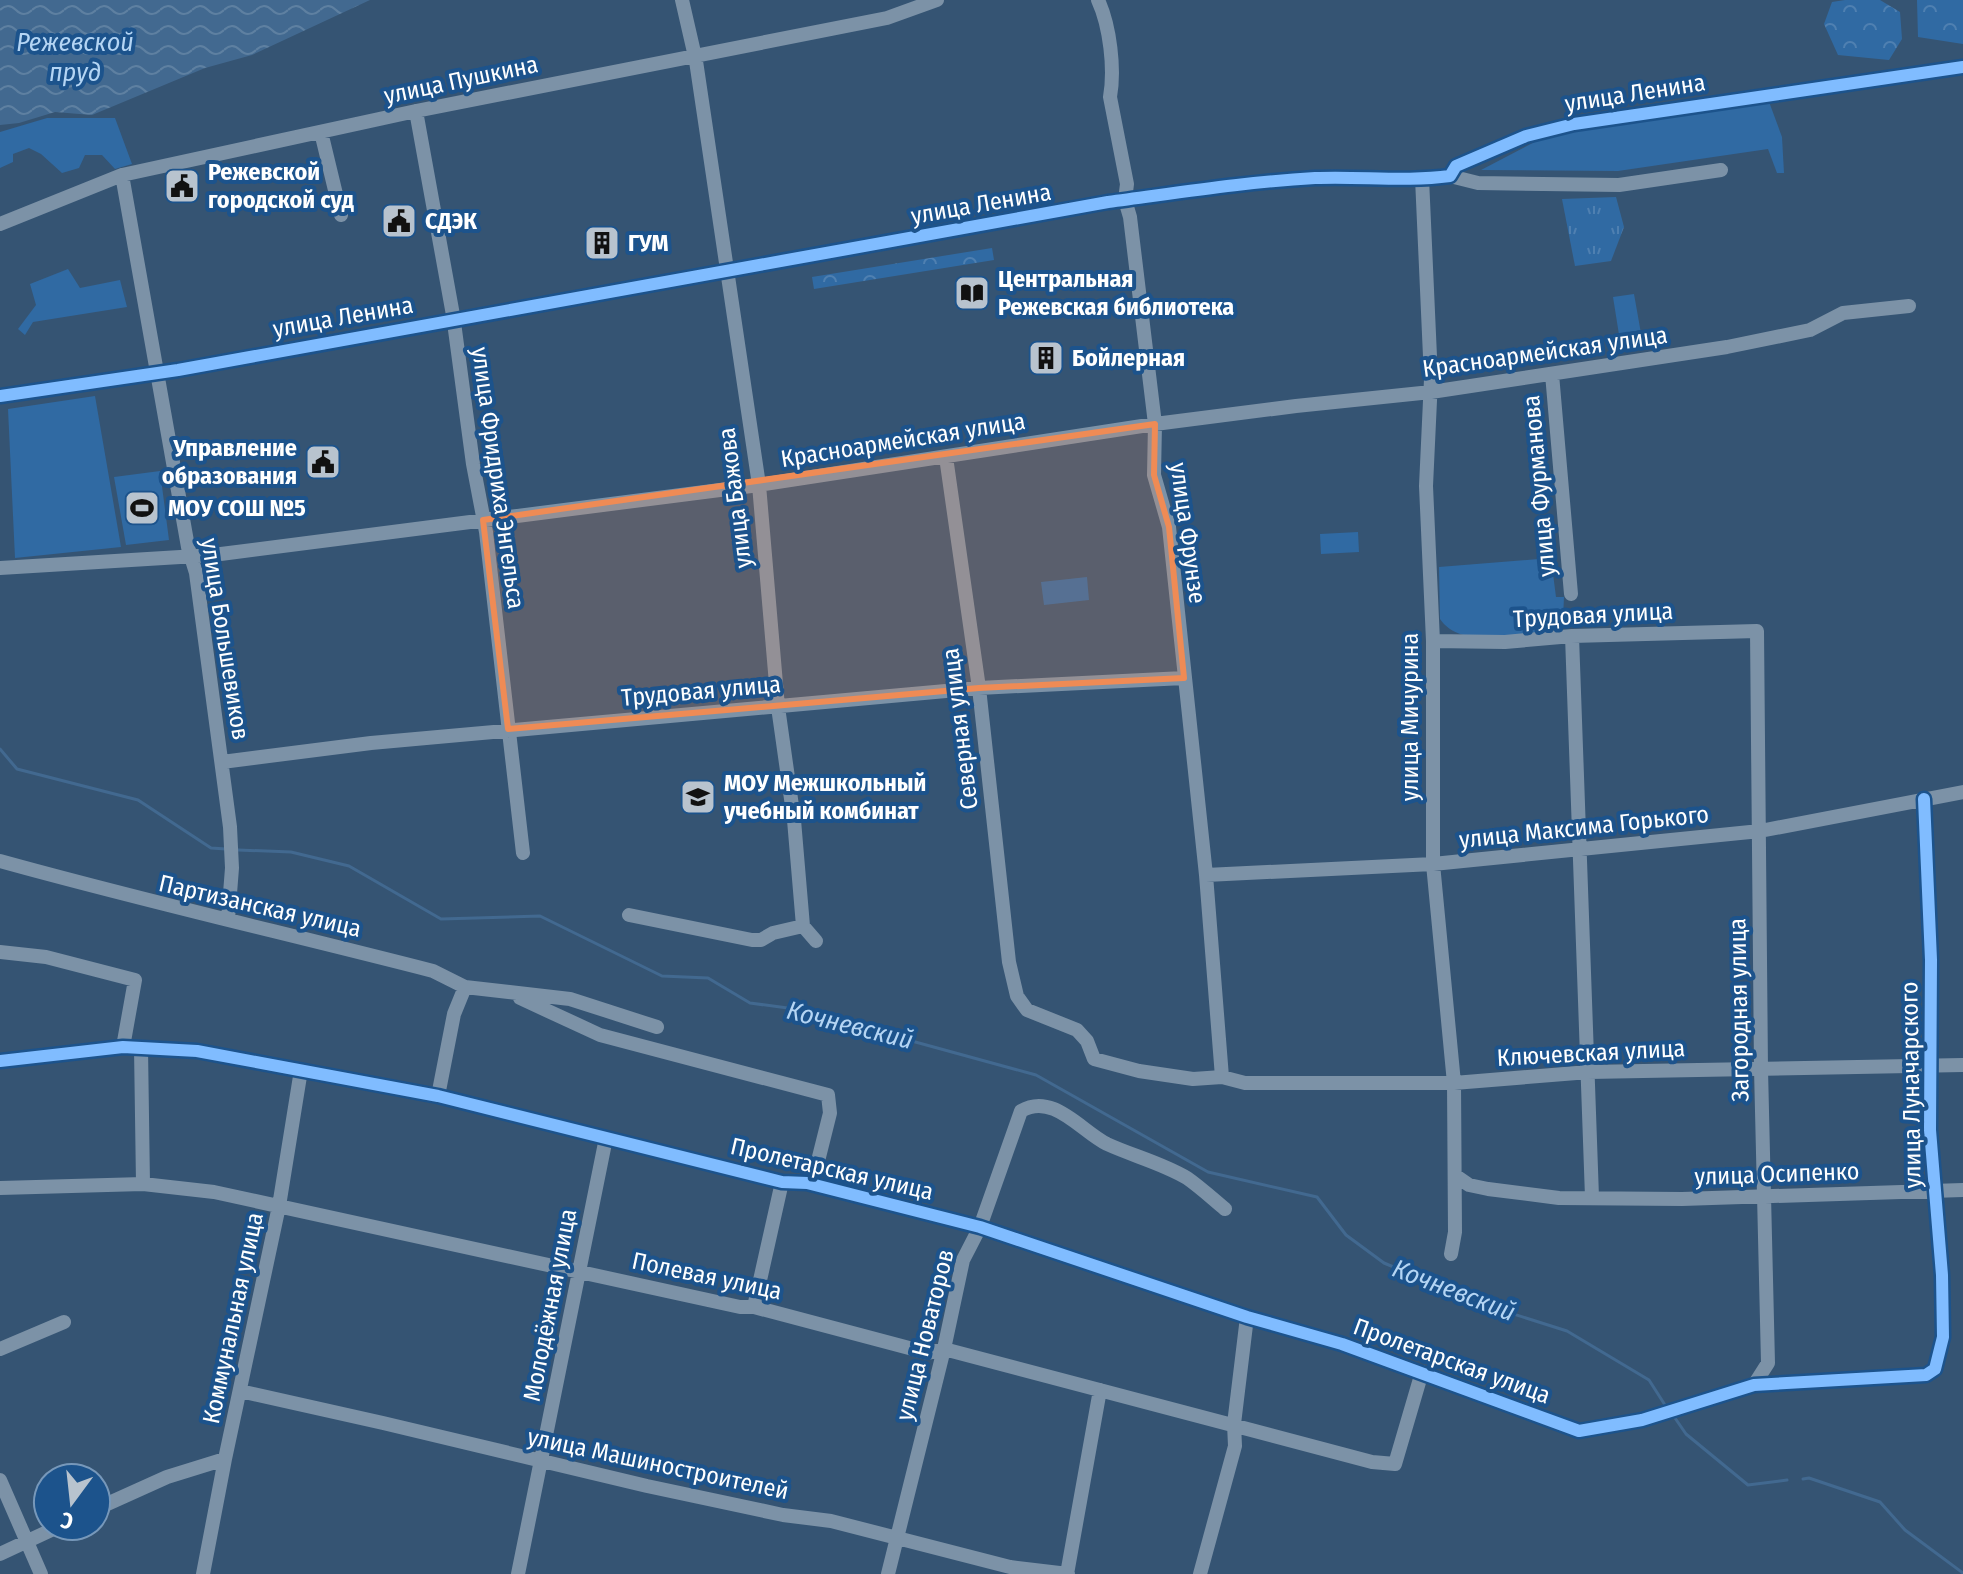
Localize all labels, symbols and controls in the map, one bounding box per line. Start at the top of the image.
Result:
water label: Режевской пруд [16,27,134,88]
street label: улица Пушкина [381,50,541,110]
street label: улица Ленина [1563,68,1707,118]
place label: Режевской городской суд [208,158,354,214]
public building icon: Режевской городской суд [163,167,201,205]
street label: улица Ленина [909,178,1053,230]
public building icon: СДЭК [380,202,418,240]
place label: СДЭК [425,207,477,235]
building icon: ГУМ [583,224,621,262]
place label: ГУМ [628,229,669,257]
place label: Центральная Режевская библиотека [998,265,1234,321]
library icon: Центральная Режевская библиотека [953,274,991,312]
street label: улица Ленина [271,291,415,343]
street label: Красноармейская улица [1421,321,1669,383]
building icon: Бойлерная [1027,339,1065,377]
place label: Бойлерная [1072,344,1185,372]
street label: улица Фридриха Энгельса [466,345,530,611]
street label: улица Фурманова [1517,394,1561,578]
street label: Красноармейская улица [779,407,1027,473]
street label: улица Бажова [712,426,758,570]
place label: Управление образования [162,434,297,490]
public building icon: Управление образования [304,443,342,481]
street label: улица Фрунзе [1164,461,1212,605]
sports icon: МОУ СОШ №5 [123,489,161,527]
place label: МОУ СОШ №5 [168,494,306,522]
street label: улица Большевиков [195,536,255,742]
street label: Трудовая улица [1512,597,1674,633]
street label: улица Мичурина [1396,633,1424,801]
street label: Северная улица [936,647,984,811]
street label: Трудовая улица [620,670,782,712]
place label: МОУ Межшкольный учебный комбинат [723,769,926,825]
school or university icon: МОУ Межшкольный учебный комбинат [679,778,717,816]
street label: улица Максима Горького [1458,800,1710,854]
street label: Партизанская улица [156,869,364,943]
street label: Загородная улица [1723,918,1755,1102]
street label: улица Луначарского [1895,981,1927,1189]
water label: Кочневский [783,995,916,1056]
street label: Ключевская улица [1496,1034,1686,1072]
street label: Пролетарская улица [728,1132,936,1206]
street label: улица Осипенко [1694,1157,1860,1191]
street label: Молодёжная улица [518,1206,582,1404]
street label: Коммунальная улица [197,1210,269,1426]
street label: Полевая улица [630,1246,784,1306]
street label: улица Новаторов [890,1247,960,1423]
water label: Кочневский [1388,1253,1520,1328]
street label: Пролетарская улица [1350,1312,1554,1410]
street label: улица Машиностроителей [525,1423,791,1505]
north arrow [32,1462,112,1542]
text: С [57,1506,76,1535]

